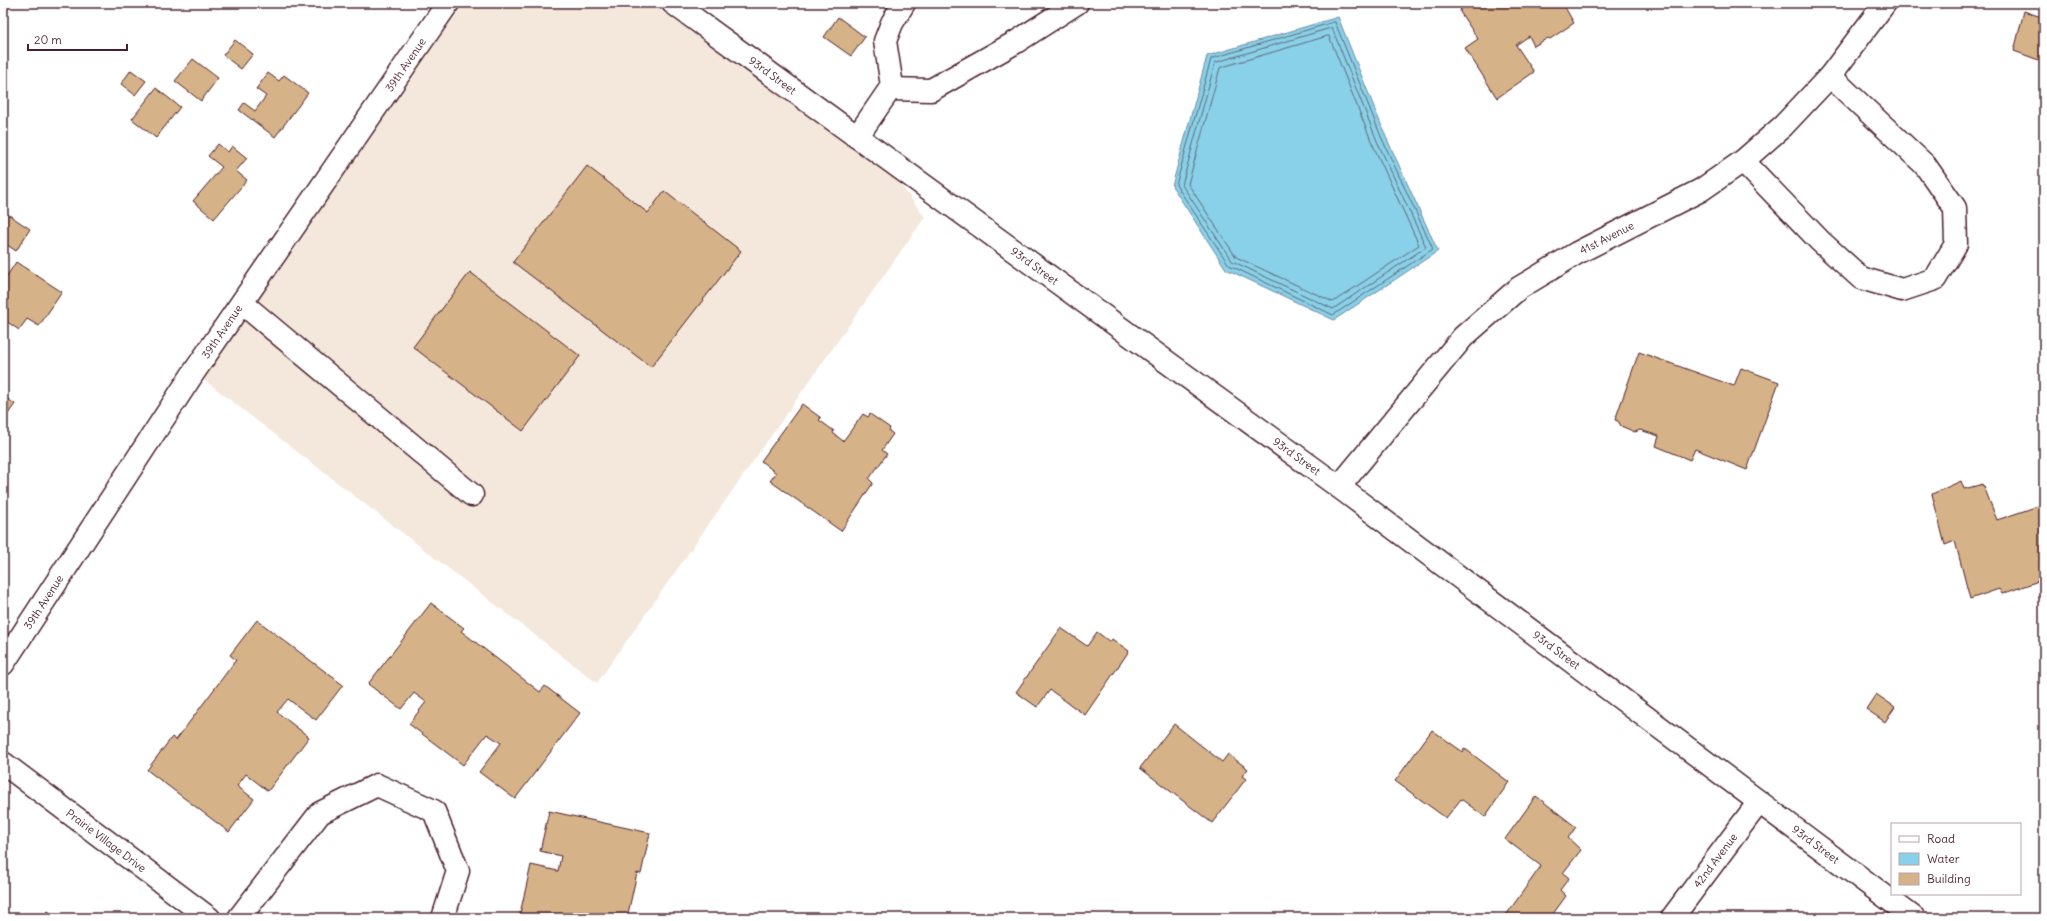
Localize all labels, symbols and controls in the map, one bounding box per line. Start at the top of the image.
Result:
scale bar [28,26,127,52]
text: 20 m [34,32,62,47]
street label: 39th Avenue [382,35,429,94]
street label: 93rd Street [746,53,799,97]
street label: 41st Avenue [1577,218,1636,258]
street label: 93rd Street [1008,244,1061,288]
street label: 39th Avenue [198,302,245,361]
street label: 93rd Street [1270,434,1323,478]
street label: 39th Avenue [21,572,66,632]
street label: 93rd Street [1530,628,1583,672]
street label: Prairie Village Drive [63,806,149,875]
street label: 93rd Street [1789,822,1842,867]
legend [1891,823,2021,895]
street label: 42nd Avenue [1690,830,1740,891]
text: Road [1927,831,1955,846]
text: Water [1927,851,1960,866]
text: Building [1927,871,1971,886]

